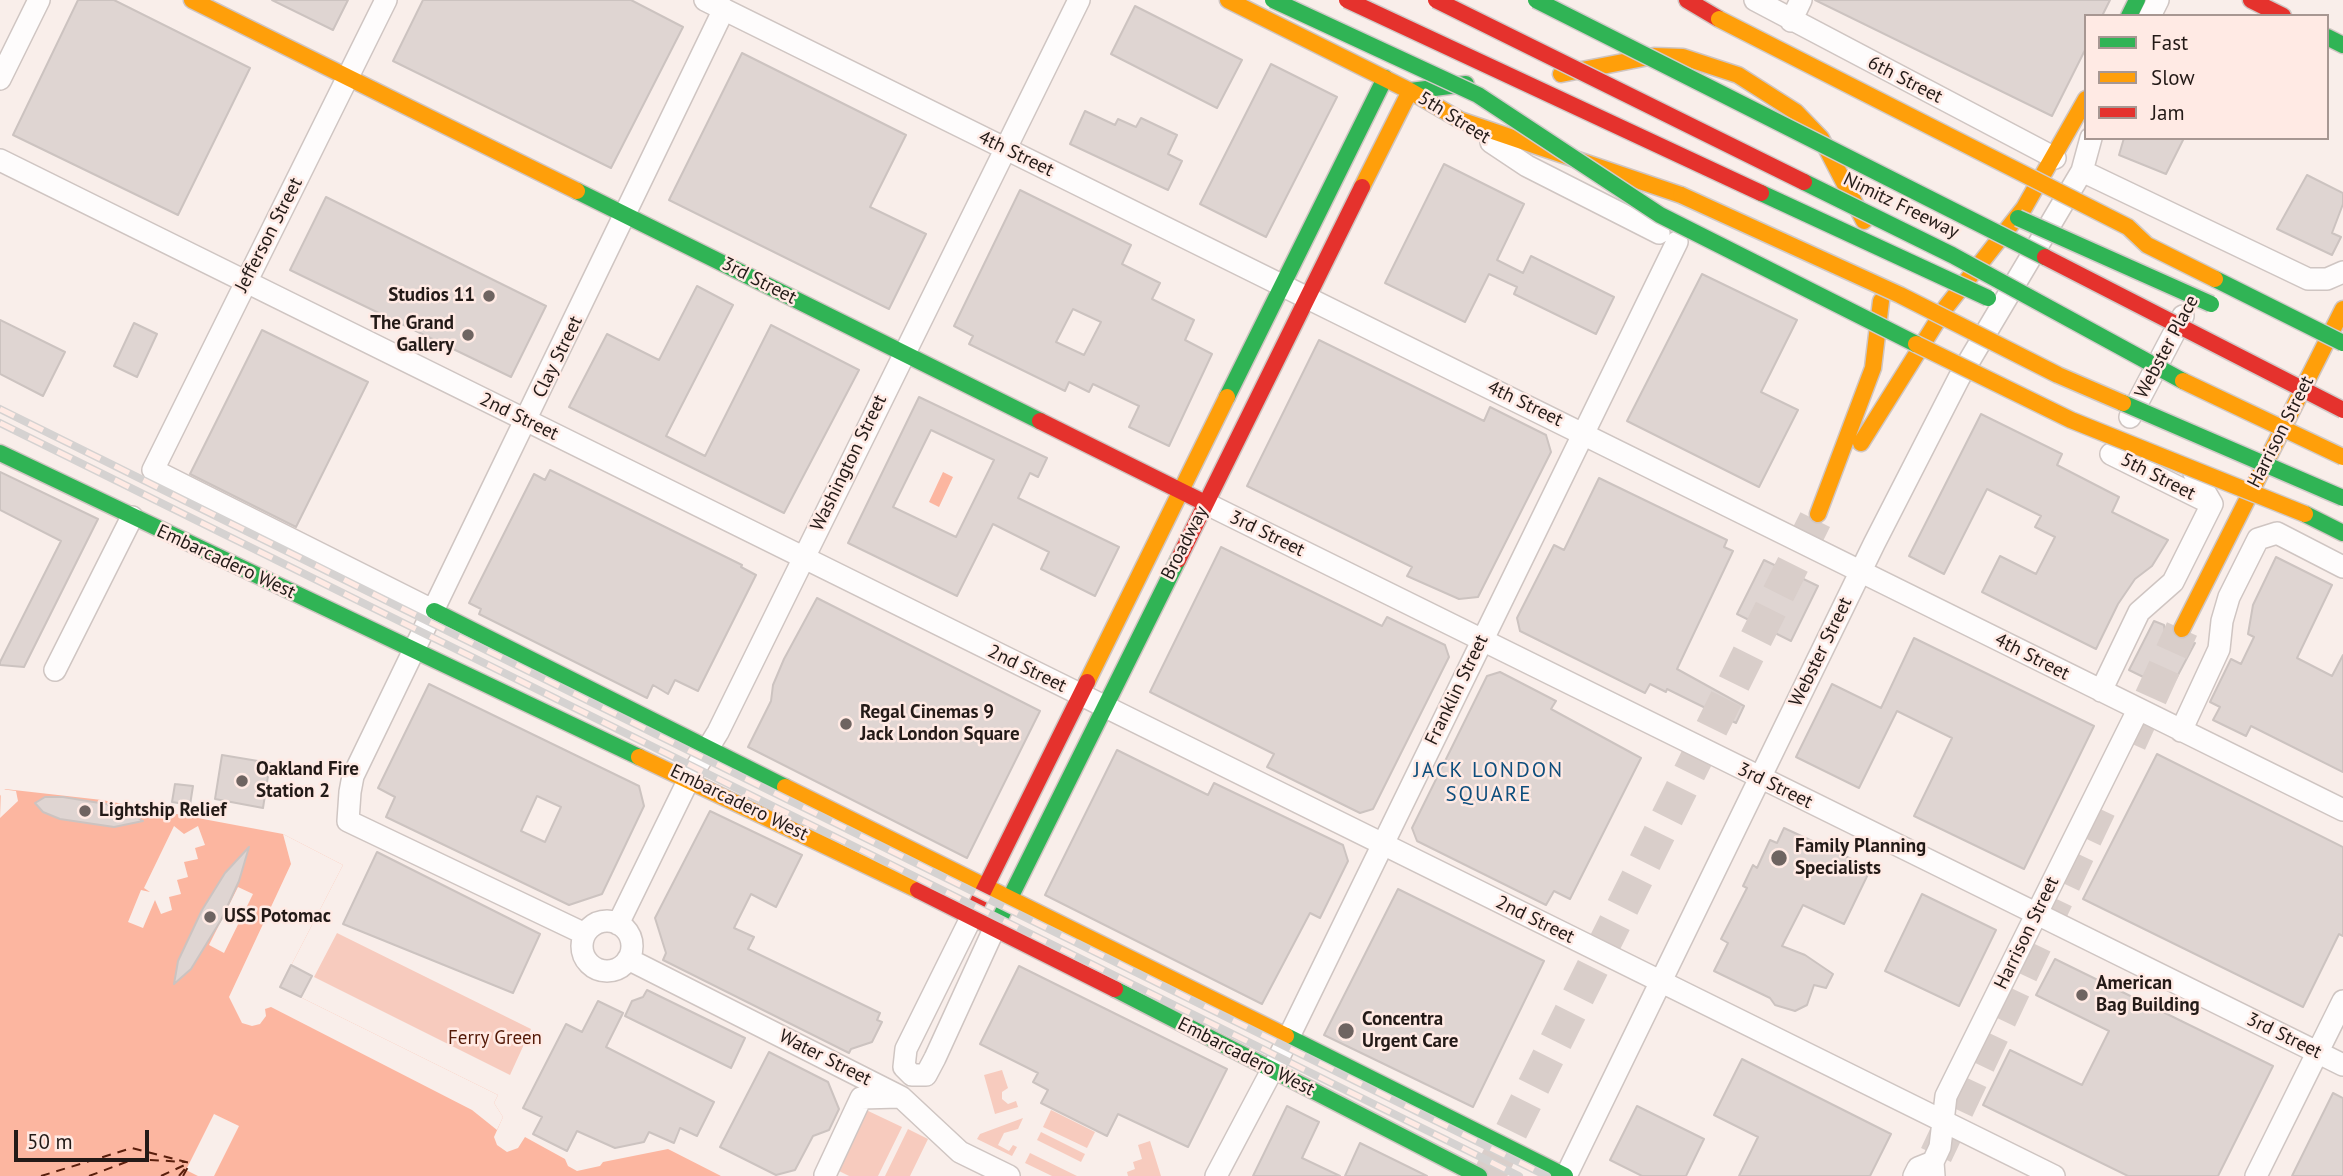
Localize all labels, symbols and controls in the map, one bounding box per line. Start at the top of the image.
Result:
legend [2084,14,2329,140]
text: Fast [2151,29,2188,56]
street label: 6th Street [1864,52,1946,108]
text: Slow [2151,64,2195,91]
street label: 5th Street [1414,87,1494,149]
text: Jam [2151,99,2185,126]
street label: 4th Street [975,126,1057,182]
street label: Nimitz Freeway [1839,168,1963,244]
street label: Jefferson Street [230,174,308,296]
street label: 3rd Street [718,253,800,309]
place label: Studios 11 [388,285,475,307]
marker: Studios 11 [481,288,497,304]
street label: Webster Place [2130,291,2204,403]
street label: Clay Street [528,312,588,402]
place label: The Grand Gallery [370,313,454,357]
marker: The Grand Gallery [460,327,476,343]
street label: Harrison Street [2243,372,2319,492]
street label: 4th Street [1484,376,1566,432]
street label: 2nd Street [476,388,562,446]
street label: Washington Street [806,391,892,535]
street label: 5th Street [2117,449,2199,505]
street label: Broadway [1157,502,1213,584]
street label: 3rd Street [1226,506,1308,562]
street label: Embarcadero West [153,520,299,604]
street label: Webster Street [1785,594,1857,710]
street label: 4th Street [1991,629,2073,685]
street label: Franklin Street [1420,631,1494,749]
street label: 2nd Street [984,640,1070,698]
place label: Regal Cinemas 9 Jack London Square [860,702,1020,746]
marker: Regal Cinemas 9 Jack London Square [838,716,854,732]
district label: JACK LONDON SQUARE [1415,758,1563,808]
street label: 3rd Street [1734,758,1816,814]
place label: Oakland Fire Station 2 [256,759,359,803]
street label: Embarcadero West [666,760,812,846]
marker: Oakland Fire Station 2 [234,773,250,789]
place label: Lightship Relief [99,800,226,822]
marker: Lightship Relief [77,803,93,819]
place label: Family Planning Specialists [1795,836,1926,880]
marker: Family Planning Specialists [1769,848,1789,868]
street label: Harrison Street [1990,873,2064,993]
street label: 2nd Street [1492,891,1578,949]
place label: USS Potomac [224,906,331,928]
marker: USS Potomac [202,909,218,925]
place label: American Bag Building [2096,973,2200,1017]
marker: American Bag Building [2074,987,2090,1003]
street label: 3rd Street [2243,1008,2325,1064]
place label: Concentra Urgent Care [1362,1009,1458,1053]
street label: Embarcadero West [1174,1013,1318,1101]
marker: Concentra Urgent Care [1336,1021,1356,1041]
street label: Water Street [775,1025,875,1091]
park label: Ferry Green [448,1028,542,1050]
scale bar [18,1116,152,1160]
text: 50 m [27,1128,73,1155]

